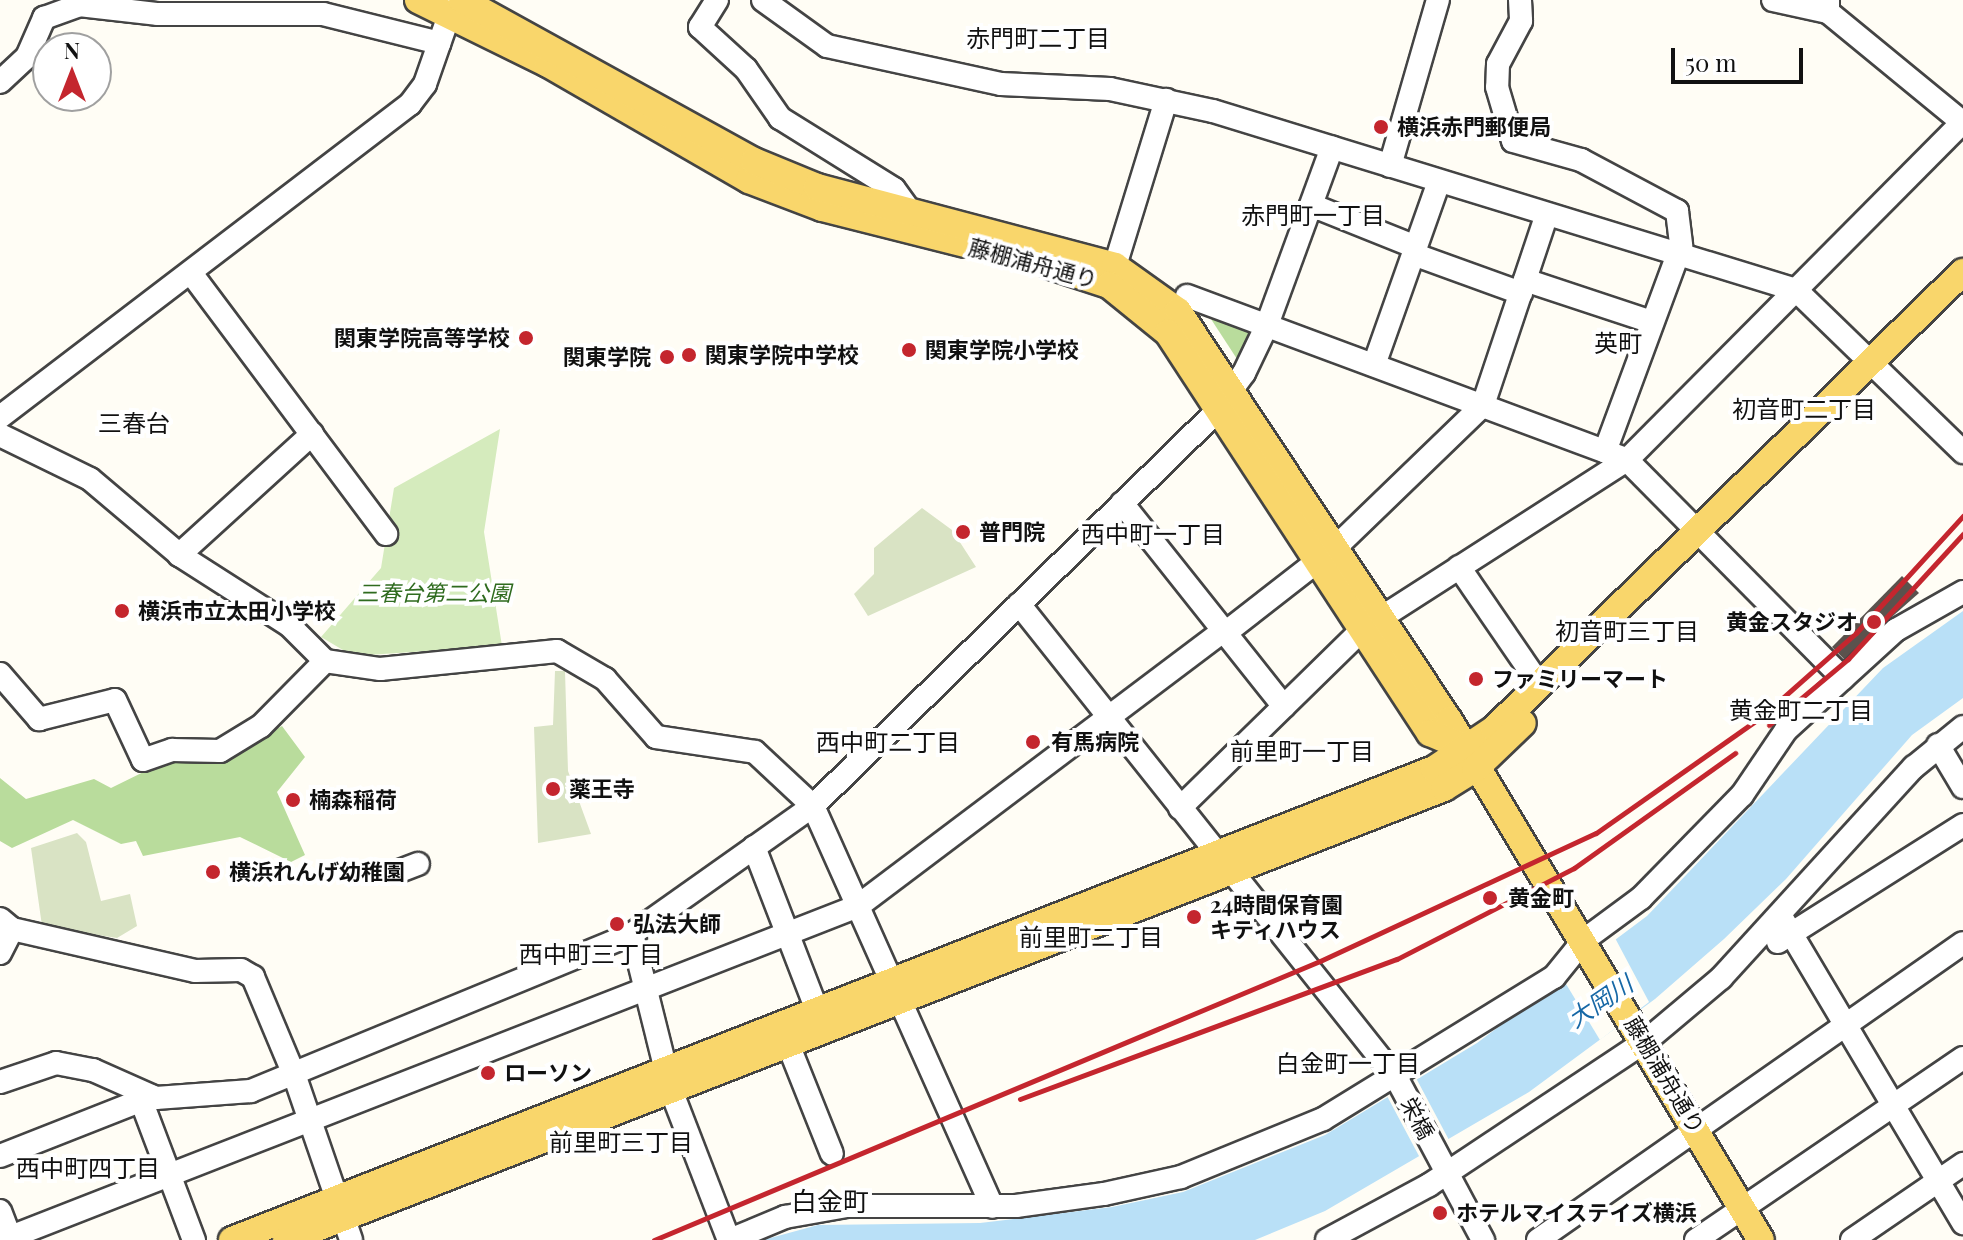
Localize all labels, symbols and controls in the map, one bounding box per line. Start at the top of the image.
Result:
district label: 赤門町二丁目 [966,24,1110,52]
north arrow [32,32,112,112]
scale bar [1675,32,1807,82]
text: N [64,35,80,65]
text: 50 m [1685,46,1737,78]
place label: 横浜赤門郵便局 [1397,114,1551,140]
marker: 横浜赤門郵便局 [1372,118,1390,136]
district label: 赤門町一丁目 [1241,201,1385,229]
street label: 藤棚浦舟通り [966,233,1100,293]
place label: 関東学院高等学校 [334,325,510,351]
marker: 関東学院高等学校 [517,329,535,347]
district label: 英町 [1594,329,1642,357]
place label: 関東学院小学校 [925,337,1079,363]
marker: 関東学院小学校 [900,341,918,359]
place label: 関東学院中学校 [705,342,859,368]
place label: 関東学院 [563,344,651,370]
marker: 関東学院中学校 [680,346,698,364]
marker: 関東学院 [658,348,676,366]
district label: 初音町二丁目 [1732,395,1876,423]
district label: 三春台 [98,409,170,437]
place label: 普門院 [979,519,1045,545]
district label: 西中町一丁目 [1081,520,1225,548]
marker: 普門院 [954,523,972,541]
park label: 三春台第二公園 [357,580,511,606]
place label: 横浜市立太田小学校 [138,598,336,624]
marker: 横浜市立太田小学校 [113,602,131,620]
place label: 黄金スタジオ [1726,609,1858,635]
marker: 黄金スタジオ [1865,613,1883,631]
district label: 初音町三丁目 [1555,617,1699,645]
place label: ファミリーマート [1492,666,1668,692]
marker: ファミリーマート [1467,670,1485,688]
district label: 黄金町二丁目 [1729,696,1873,724]
district label: 西中町二丁目 [816,728,960,756]
place label: 有馬病院 [1051,729,1139,755]
marker: 有馬病院 [1022,731,1044,753]
district label: 前里町一丁目 [1230,737,1374,765]
place label: 薬王寺 [569,776,635,802]
marker: 薬王寺 [544,780,562,798]
place label: 楠森稲荷 [309,787,397,813]
marker: 楠森稲荷 [284,791,302,809]
place label: 横浜れんげ幼稚園 [229,859,405,885]
marker: 横浜れんげ幼稚園 [204,863,222,881]
place label: 黄金町 [1508,885,1574,911]
marker: 黄金町 [1479,887,1501,909]
place label: 24時間保育園 キティハウス [1210,891,1343,942]
marker: 24時間保育園 キティハウス [1185,908,1203,926]
place label: 弘法大師 [633,911,721,937]
marker: 弘法大師 [608,915,626,933]
district label: 前里町二丁目 [1019,923,1163,951]
district label: 西中町三丁目 [519,940,663,968]
water label: 大岡川 [1562,969,1638,1033]
street label: 藤棚浦舟通り [1620,1012,1710,1138]
district label: 白金町一丁目 [1276,1049,1420,1077]
place label: ローソン [504,1060,592,1086]
marker: ローソン [479,1064,497,1082]
street label: 栄橋 [1396,1092,1440,1144]
district label: 前里町三丁目 [549,1128,693,1156]
district label: 西中町四丁目 [16,1154,160,1182]
district label: 白金町 [791,1185,869,1217]
place label: ホテルマイステイズ横浜 [1456,1200,1698,1226]
marker: ホテルマイステイズ横浜 [1431,1204,1449,1222]

